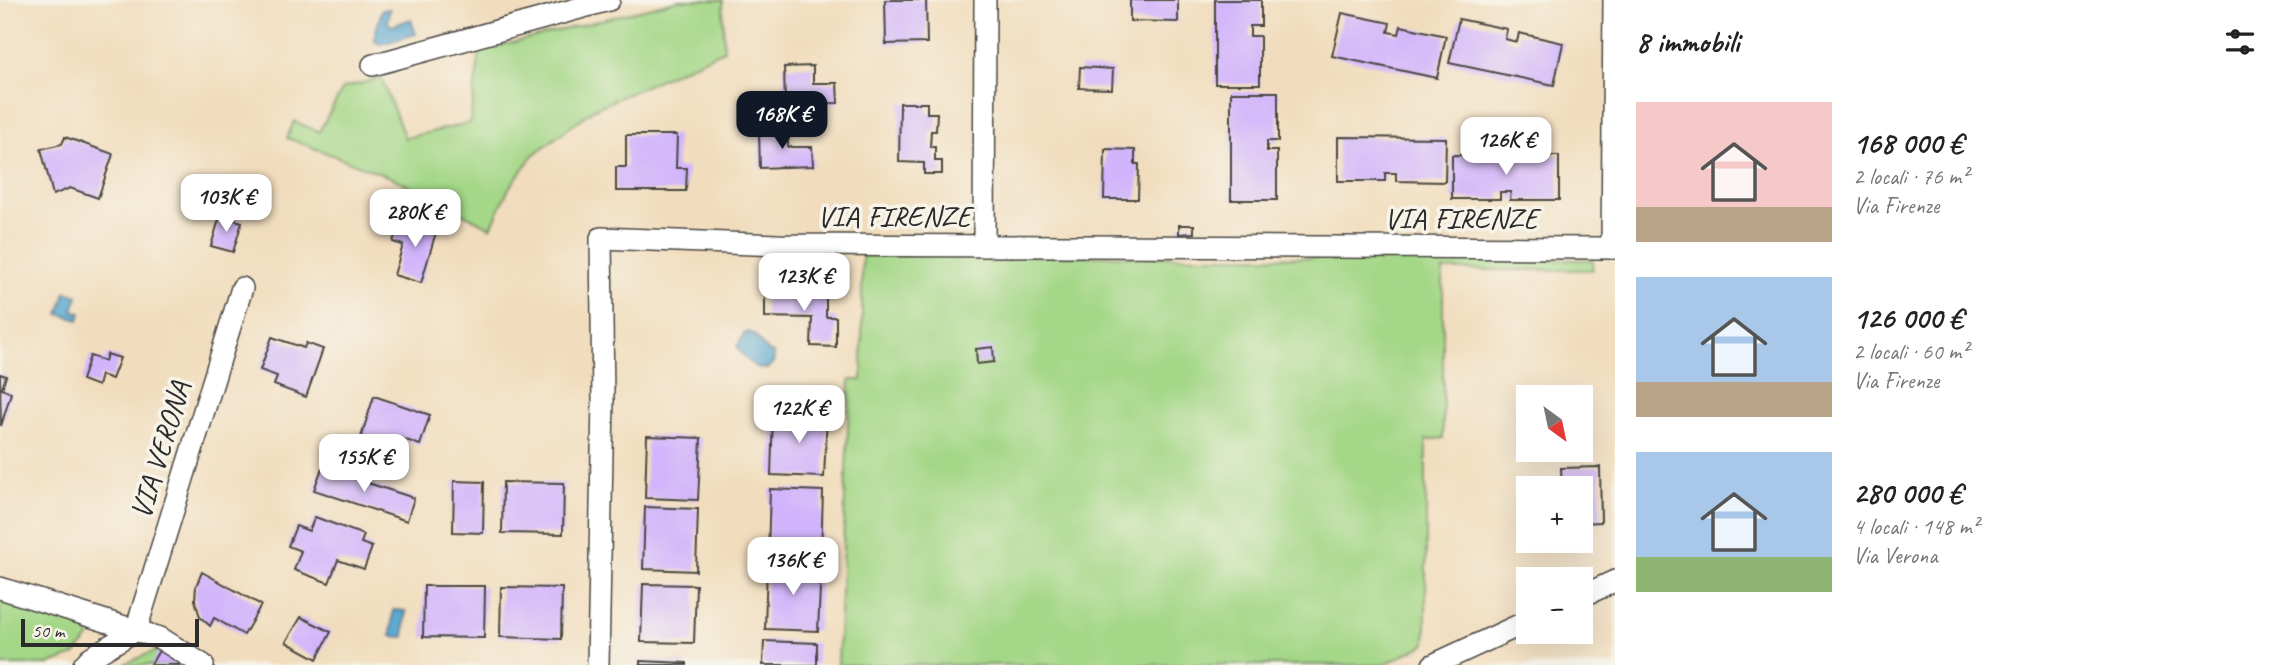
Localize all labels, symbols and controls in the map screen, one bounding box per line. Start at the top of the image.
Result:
text: 8 immobili [1636,23,1739,61]
icon: filters [2221,23,2259,61]
pin: 168K € [725,92,839,151]
text: 168K € [752,99,812,128]
pin: 126K € [1449,118,1563,177]
text: 168 000 € [1853,124,1963,162]
text: 126K € [1476,125,1536,154]
icon: home [1692,130,1776,214]
text: 2 locali · 76 m² [1853,162,1968,191]
pin: 103K € [169,174,283,234]
text: 103K € [197,182,255,211]
pin: 280K € [358,190,472,249]
text: Via Firenze [1853,191,1939,220]
text: 280K € [386,197,444,226]
street label: VIA FIRENZE [817,197,974,235]
street label: VIA FIRENZE [1384,199,1541,237]
pin: 123K € [747,254,861,313]
text: 123K € [775,261,833,290]
text: 126 000 € [1853,299,1963,337]
icon: home [1692,305,1776,389]
text: 2 locali · 60 m² [1853,337,1968,366]
text: Via Firenze [1853,366,1939,395]
street label: VIA VERONA [121,376,199,523]
north arrow [1516,385,1592,462]
map controls [1516,385,1593,644]
pin: 122K € [742,386,856,445]
text: 122K € [770,393,828,422]
pin: 155K € [307,434,421,494]
text: 155K € [335,442,393,471]
text: 280 000 € [1853,474,1962,512]
button: + [1516,476,1593,553]
icon: home [1692,480,1776,564]
text: 4 locali · 148 m² [1853,512,1979,541]
pin: 136K € [736,538,850,597]
text: Via Verona [1853,541,1937,570]
text: 136K € [763,545,823,574]
button: − [1516,567,1593,644]
scale bar [21,616,200,648]
text: 50 m [32,619,64,643]

